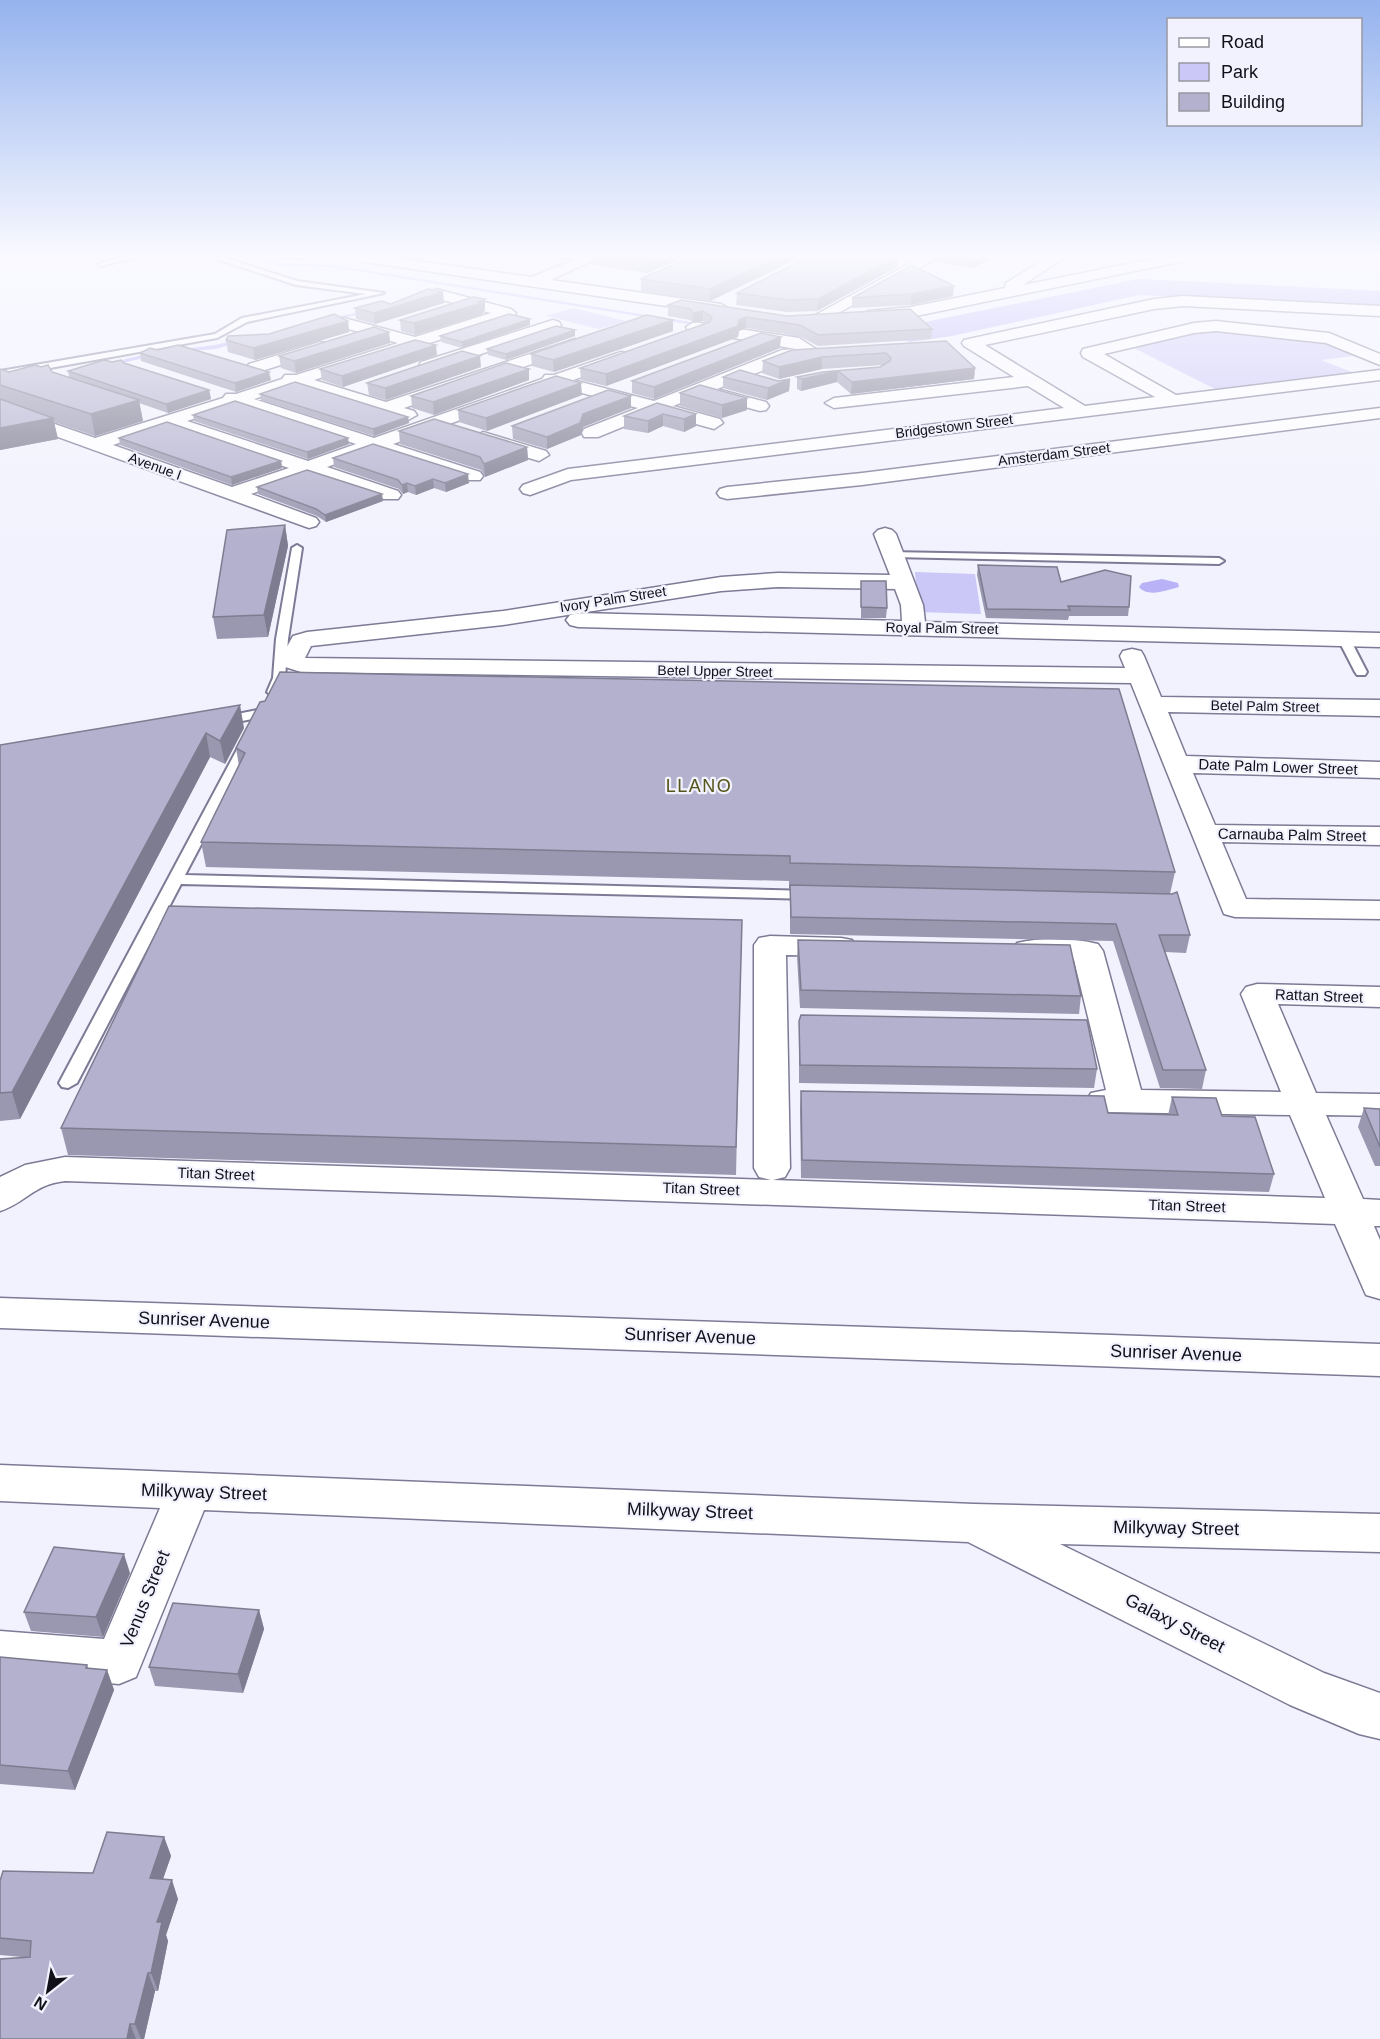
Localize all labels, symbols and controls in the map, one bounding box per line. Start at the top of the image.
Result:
legend [1167,18,1362,126]
text: Road [1221,32,1264,52]
text: Park [1221,62,1259,82]
text: Building [1221,92,1285,112]
street label: Bridgestown Street [894,411,1014,441]
street label: Amsterdam Street [997,439,1111,469]
street label: Avenue I [126,449,184,483]
street label: Ivory Palm Street [559,583,667,615]
street label: Royal Palm Street [885,619,999,637]
street label: Betel Upper Street [657,662,773,680]
street label: Betel Palm Street [1210,697,1320,715]
street label: Date Palm Lower Street [1198,755,1359,778]
district label: LLANO [666,776,732,796]
street label: Carnauba Palm Street [1218,825,1367,844]
street label: Rattan Street [1275,985,1364,1006]
street label: Titan Street [177,1164,256,1183]
street label: Titan Street [662,1179,741,1198]
street label: Titan Street [1148,1196,1227,1215]
street label: Sunriser Avenue [138,1308,270,1332]
street label: Sunriser Avenue [624,1324,756,1348]
street label: Sunriser Avenue [1110,1341,1242,1365]
street label: Milkyway Street [141,1480,267,1504]
street label: Milkyway Street [627,1499,753,1523]
street label: Milkyway Street [1113,1517,1239,1539]
street label: Venus Street [116,1547,174,1651]
street label: Galaxy Street [1122,1589,1228,1657]
north arrow [18,1961,78,2021]
text: N [31,1993,50,2014]

